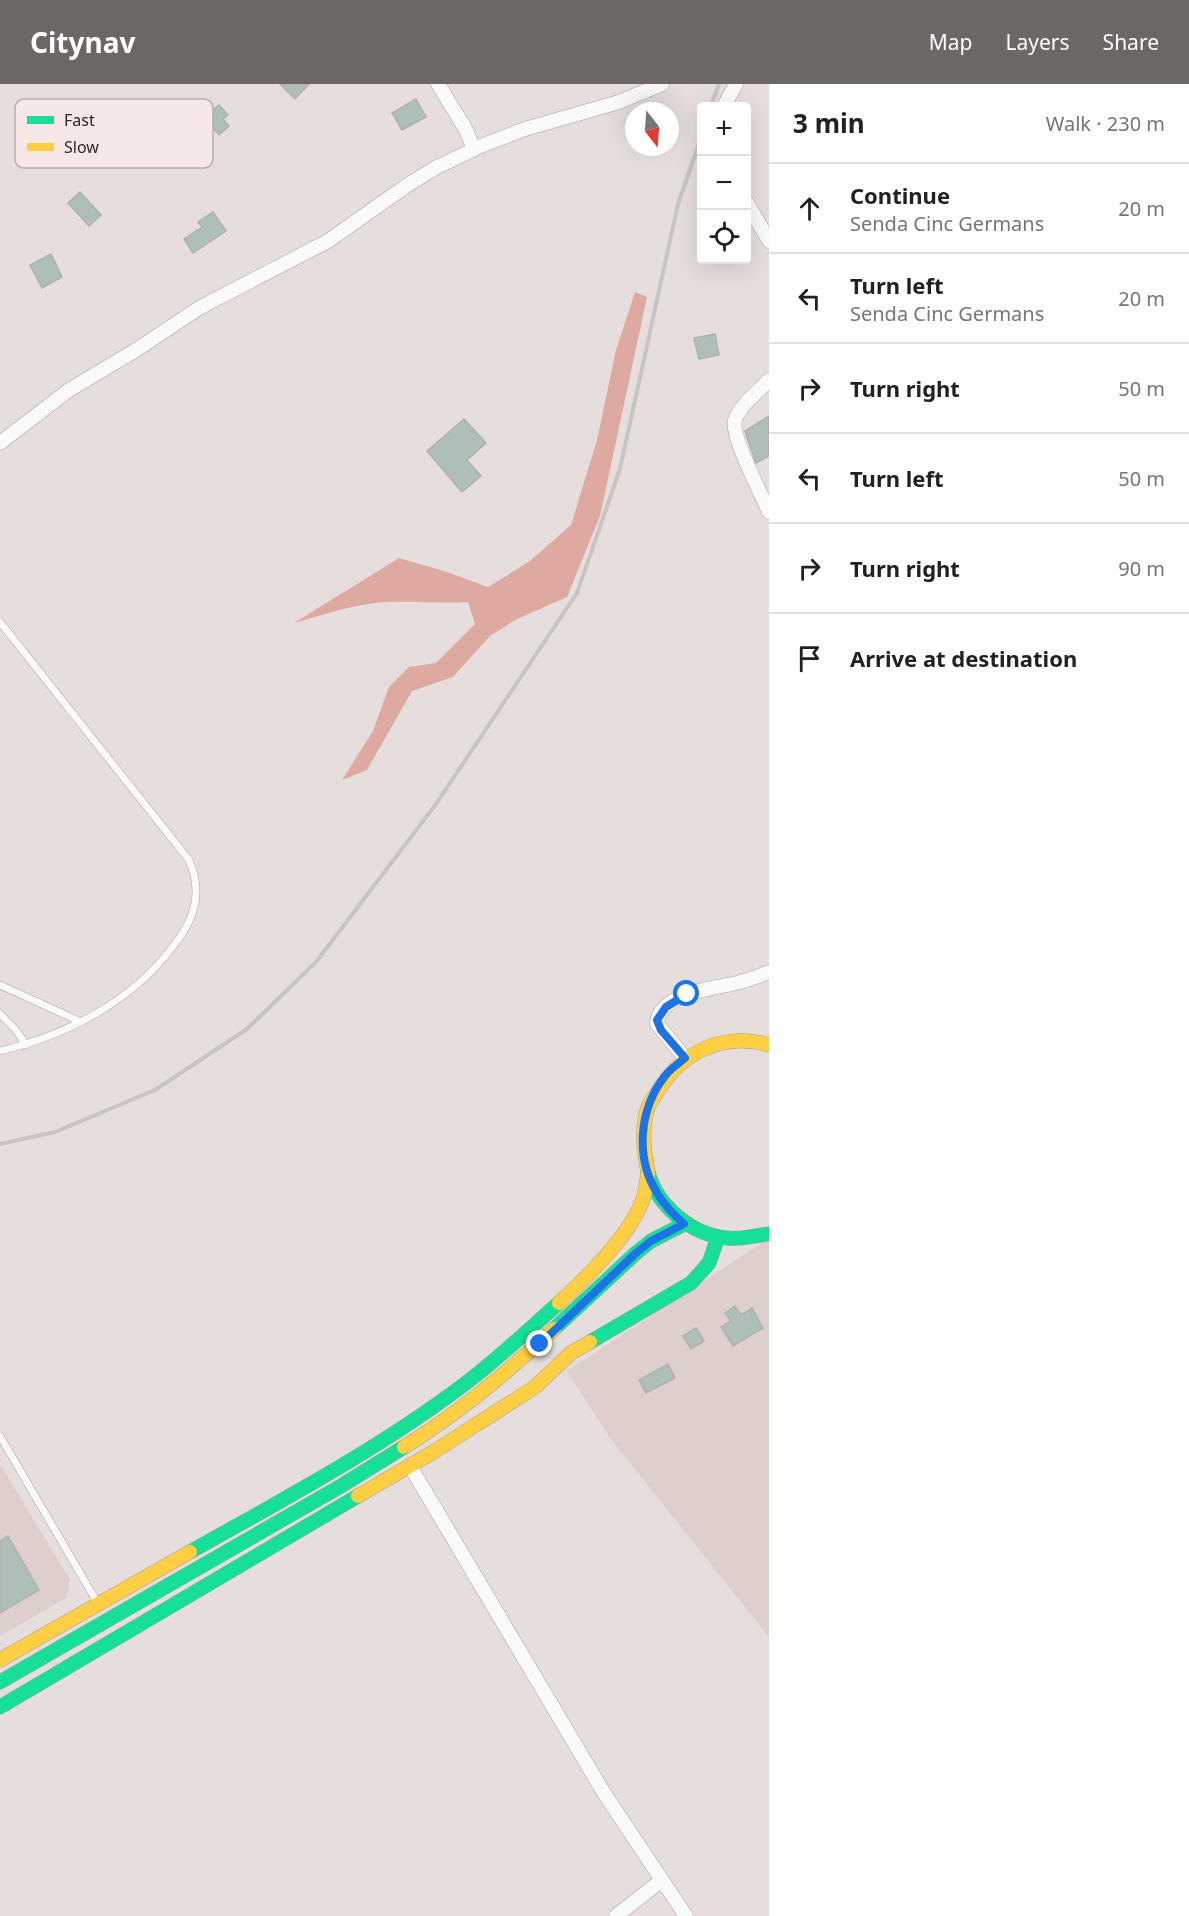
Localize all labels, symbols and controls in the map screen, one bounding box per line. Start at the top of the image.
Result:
text: Citynav [30,23,135,61]
text: Map [929,28,973,56]
text: Layers [1006,28,1070,56]
text: Share [1103,28,1159,56]
legend [15,99,213,168]
north arrow [625,102,679,156]
map controls [697,102,751,264]
button: + [697,102,751,156]
text: 3 min [793,105,865,141]
text: Fast [64,109,95,131]
text: Walk · 230 m [1046,110,1165,137]
text: Slow [64,136,99,158]
button: − [697,156,751,210]
text: Continue [850,180,950,210]
icon: ahead [793,192,826,225]
text: 20 m [1118,195,1165,222]
button: locate [697,210,751,264]
text: Senda Cinc Germans [850,210,1044,237]
text: Turn left [850,270,944,300]
icon: left [793,282,826,315]
text: 20 m [1118,285,1165,312]
text: Senda Cinc Germans [850,300,1044,327]
icon: right [793,372,826,405]
text: Turn right [850,373,960,403]
text: 50 m [1118,375,1165,402]
icon: left [793,462,826,495]
text: Turn left [850,463,944,493]
text: 50 m [1118,465,1165,492]
icon: right [793,552,826,585]
text: Turn right [850,553,960,583]
text: 90 m [1118,555,1165,582]
icon: arrive [793,642,826,675]
text: Arrive at destination [850,643,1077,673]
route start [673,980,699,1006]
route end [526,1330,552,1356]

